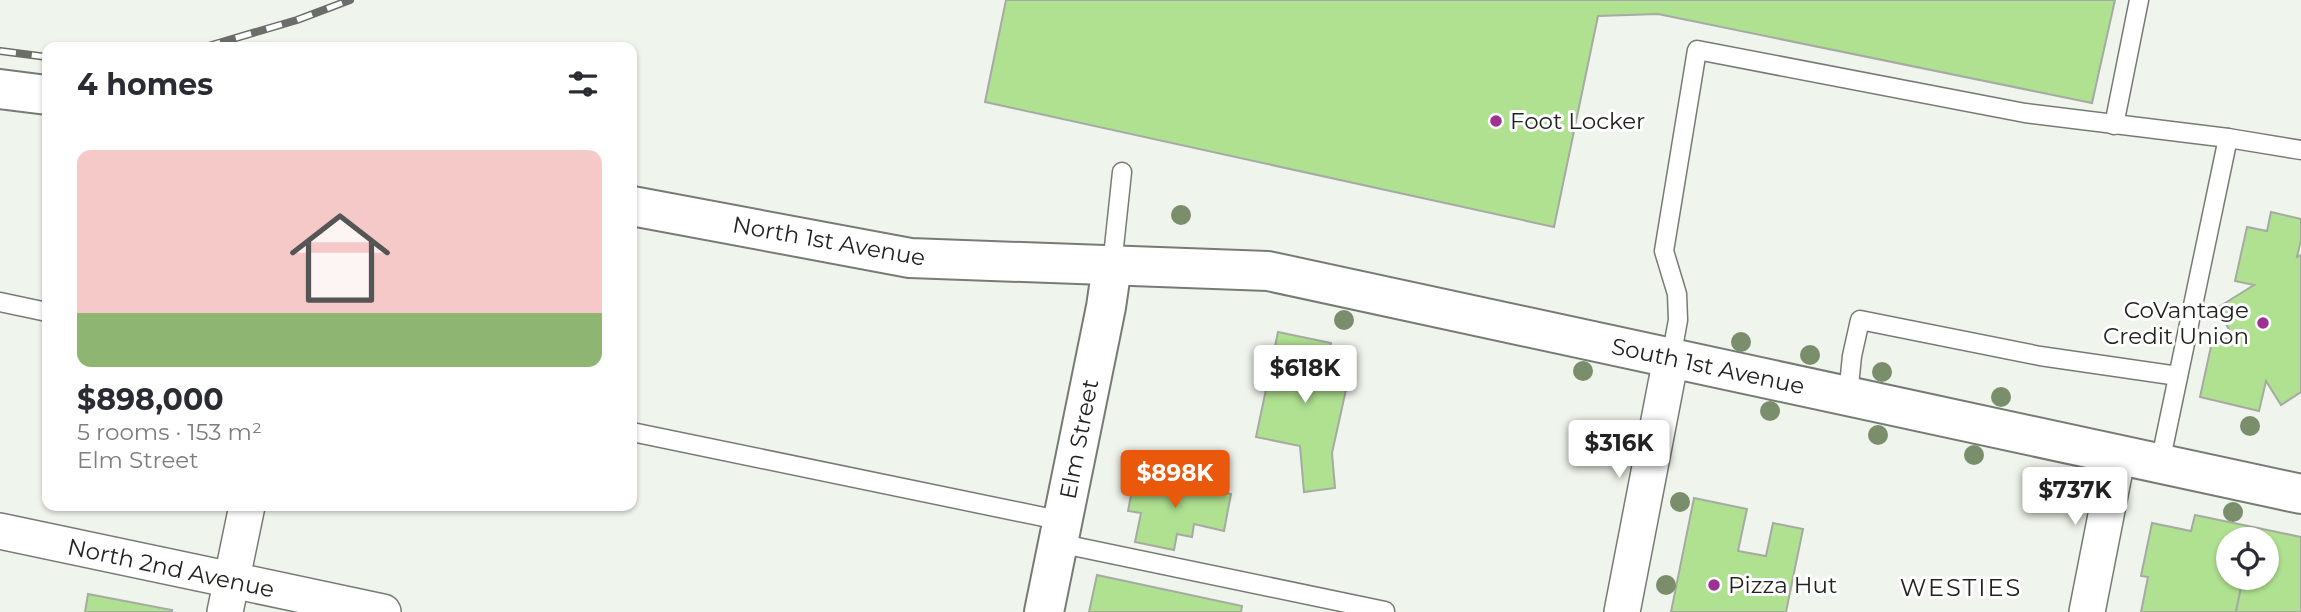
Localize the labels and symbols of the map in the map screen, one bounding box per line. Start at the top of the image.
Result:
place label: Foot Locker [1510,107,1645,135]
marker: Foot Locker [1488,113,1504,129]
street label: North 1st Avenue [730,210,928,272]
place label: CoVantage Credit Union [2103,296,2249,350]
marker: CoVantage Credit Union [2255,315,2271,331]
street label: South 1st Avenue [1609,332,1807,400]
pin: $618K [1256,346,1354,405]
street label: Elm Street [1054,377,1104,501]
pin: $316K [1570,420,1668,480]
pin: $898K [1126,450,1224,510]
pin: $737K [2026,468,2124,527]
street label: North 2nd Avenue [65,532,277,604]
place label: Pizza Hut [1728,571,1837,599]
district label: WESTIES [1900,573,2022,602]
marker: Pizza Hut [1706,577,1722,593]

